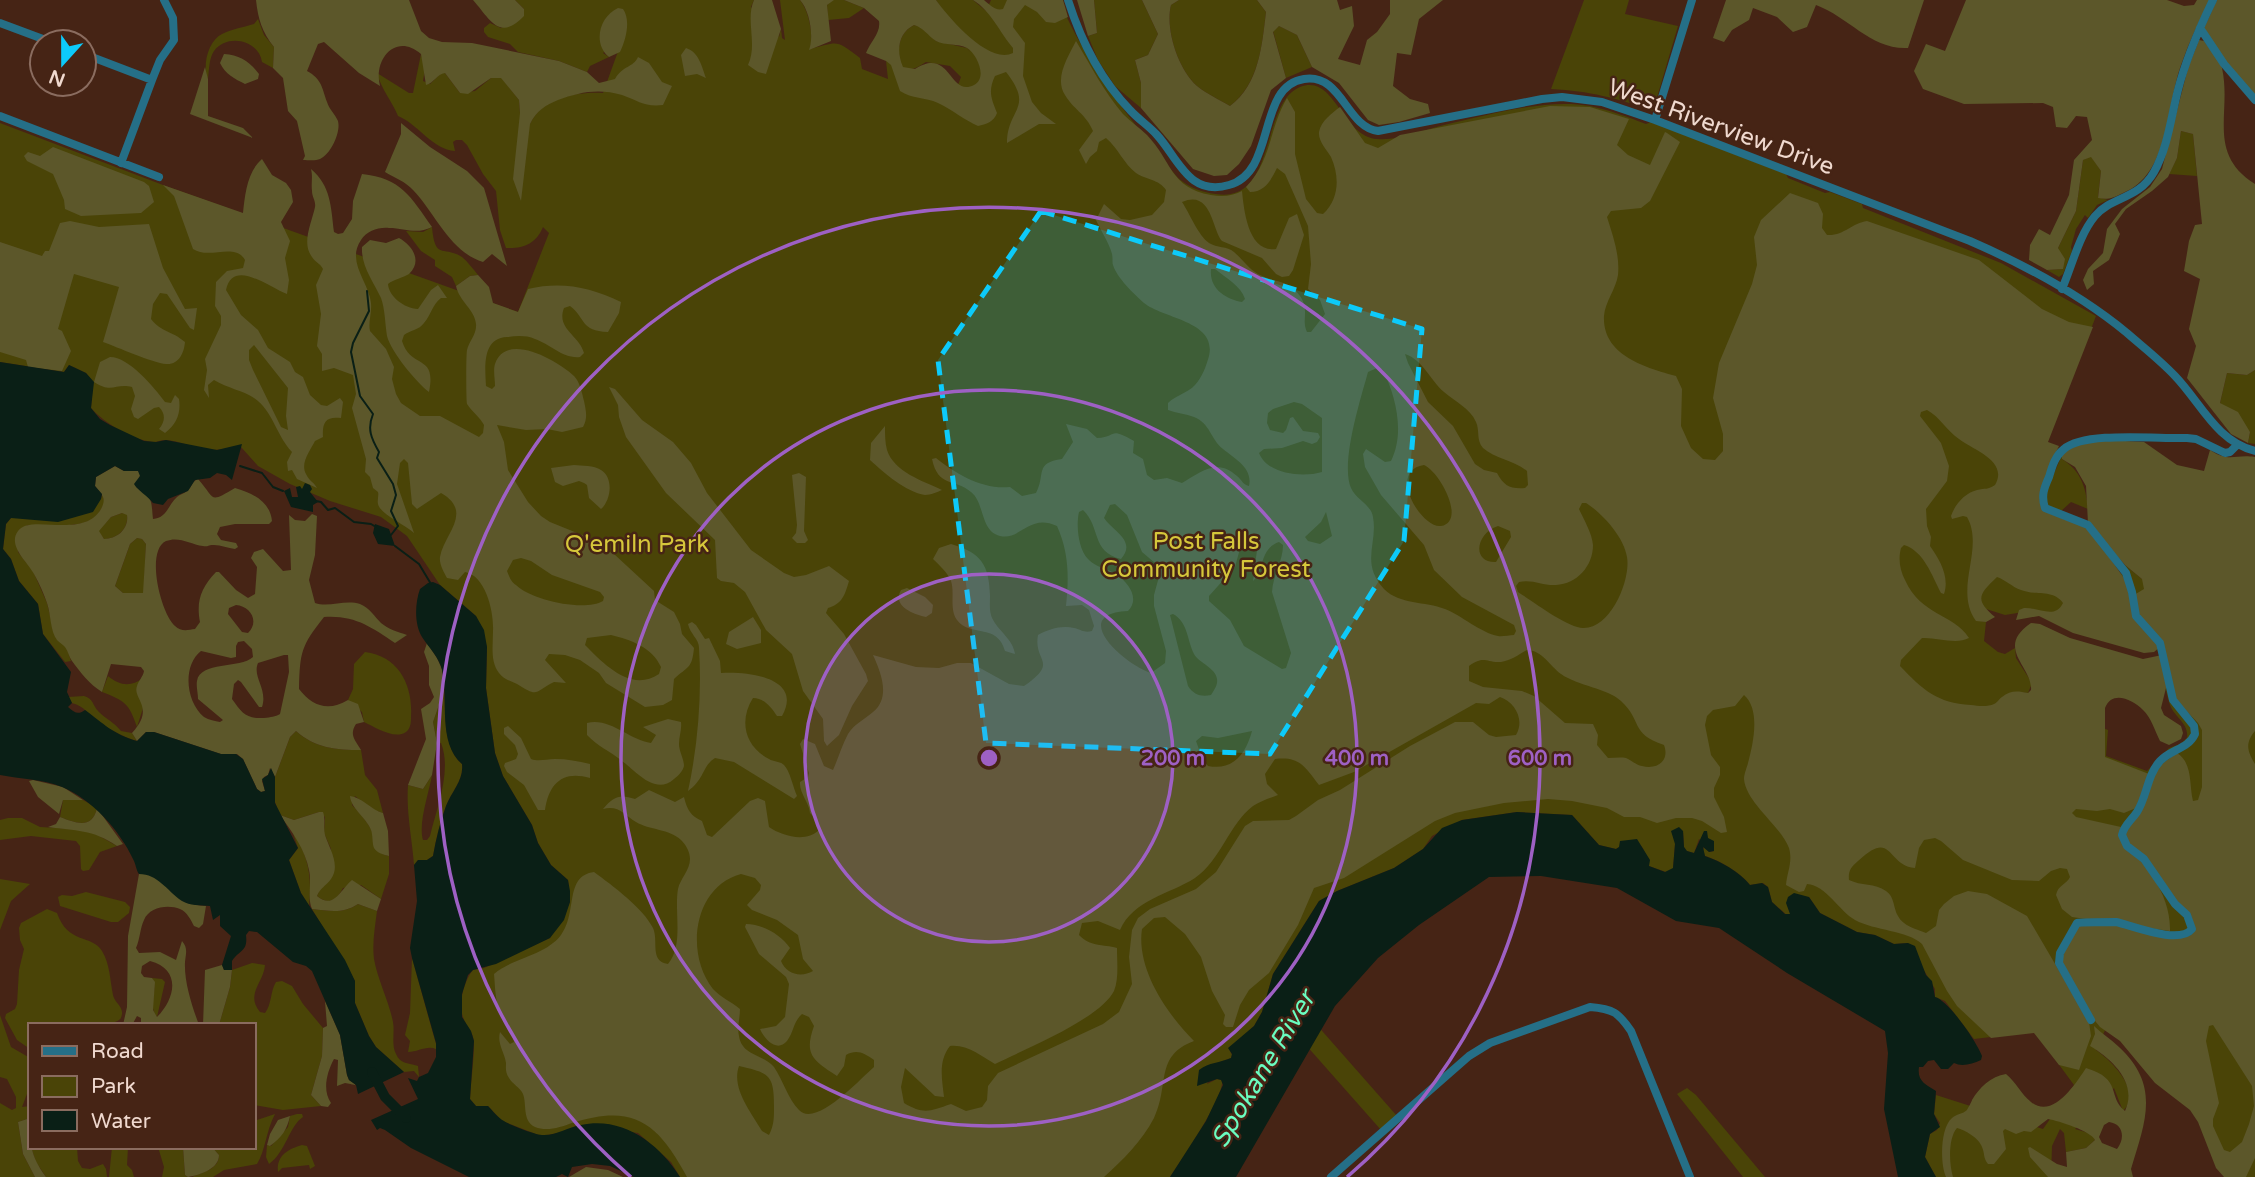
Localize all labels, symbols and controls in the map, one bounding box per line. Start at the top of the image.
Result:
north arrow [28,28,98,98]
text: N [46,65,68,91]
street label: West Riverview Drive [1604,73,1838,181]
park label: Post Falls Community Forest [1101,527,1311,584]
park label: Q'emiln Park [565,530,709,559]
centre of rings [977,746,1001,770]
text: 200 m [1141,746,1205,771]
text: 400 m [1325,746,1389,771]
text: 600 m [1508,746,1572,771]
water label: Spokane River [1204,983,1323,1153]
legend [28,1023,256,1149]
text: Road [91,1039,144,1064]
text: Park [91,1074,136,1099]
text: Water [91,1109,151,1134]

